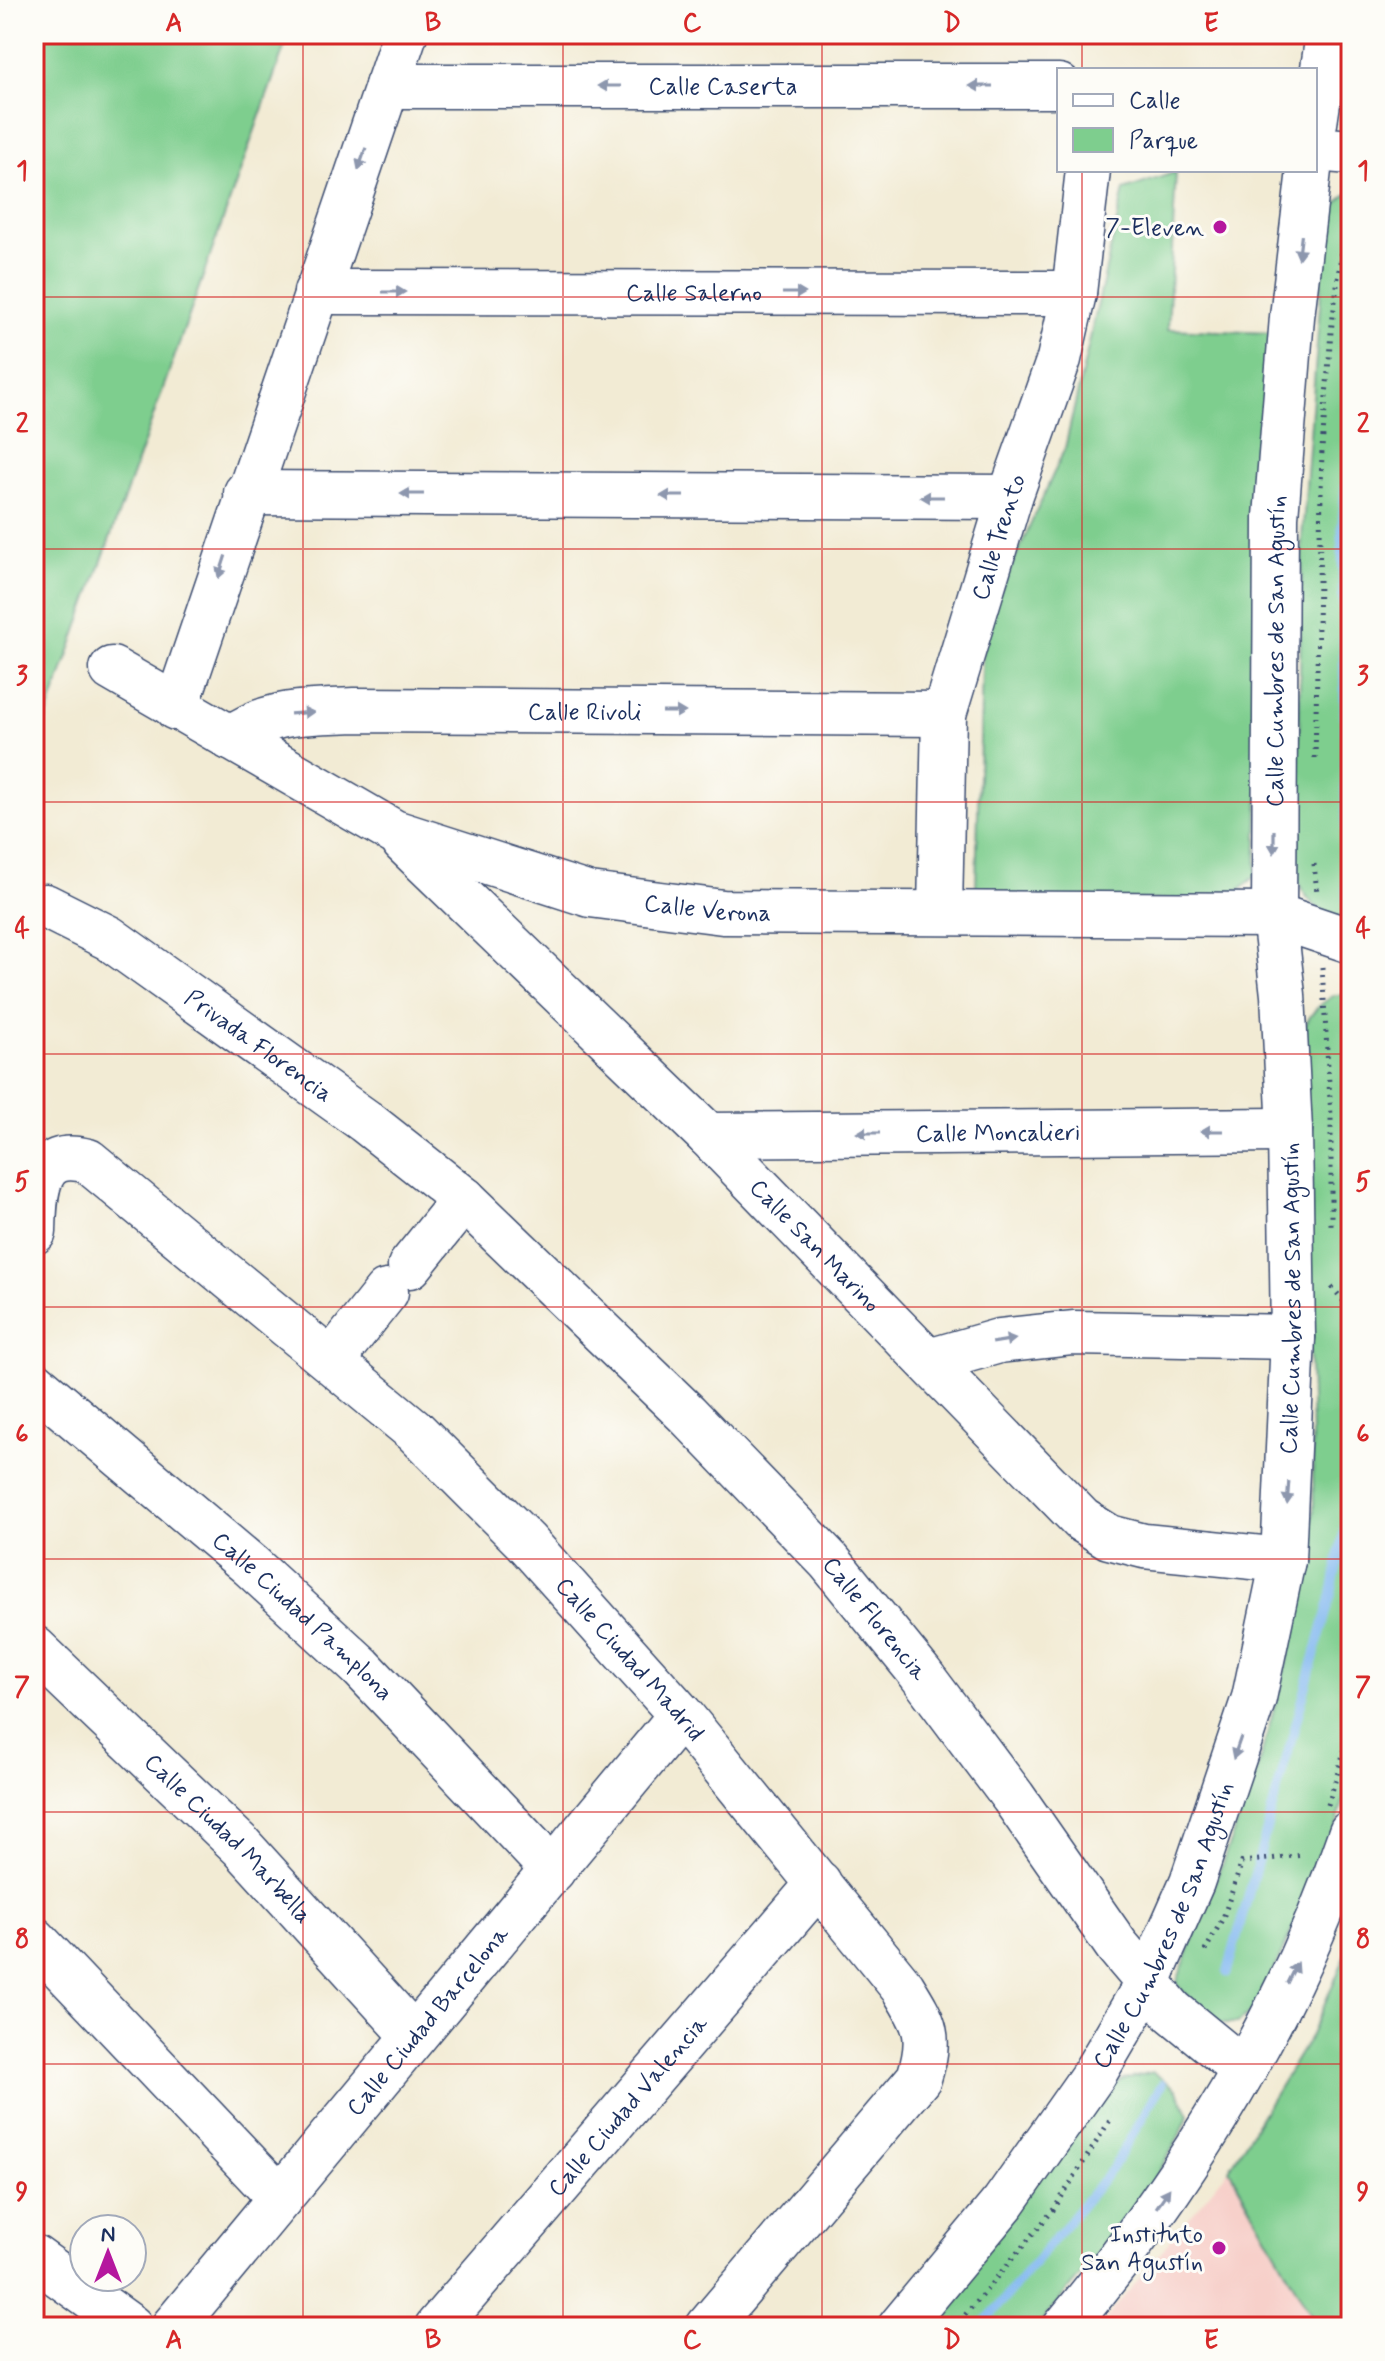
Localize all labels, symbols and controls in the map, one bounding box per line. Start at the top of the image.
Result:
text: A [165,7,183,41]
text: B [425,7,441,41]
text: C [683,7,702,41]
text: D [943,7,961,41]
text: E [1203,7,1219,41]
legend [1057,68,1317,172]
street label: Calle Caserta [649,72,797,103]
one-way arrow [596,80,621,92]
one-way arrow [968,80,993,92]
text: Calle [1129,86,1181,117]
text: Parque [1129,126,1198,157]
one-way arrow [355,148,367,172]
text: 1 [16,155,28,189]
text: 1 [1357,155,1369,189]
place label: 7-Eleven [1105,213,1204,244]
marker: 7-Eleven [1211,218,1229,236]
one-way arrow [1294,235,1307,260]
street label: Calle Salerno [626,278,762,310]
one-way arrow [382,286,407,298]
one-way arrow [782,287,807,299]
text: 2 [16,408,29,442]
text: 2 [1357,408,1370,442]
street label: Calle Trento [965,470,1034,604]
one-way arrow [399,488,424,500]
one-way arrow [659,490,684,502]
one-way arrow [919,491,944,503]
street label: Calle Cumbres de San Agustín [1261,494,1295,807]
one-way arrow [215,556,228,580]
text: 3 [16,660,28,694]
text: 3 [1357,660,1369,694]
street label: Calle Rivoli [528,697,642,729]
one-way arrow [290,706,315,719]
one-way arrow [662,706,687,718]
one-way arrow [1268,830,1280,855]
street label: Calle Verona [642,888,771,929]
text: 4 [14,913,30,947]
text: 4 [1355,913,1371,947]
street label: Privada Florencia [178,983,338,1110]
street label: Calle Moncalieri [916,1118,1080,1150]
one-way arrow [1199,1125,1224,1137]
one-way arrow [855,1127,880,1139]
street label: Calle Cumbres de San Agustín [1274,1142,1310,1455]
text: 5 [14,1166,30,1200]
text: 5 [1355,1166,1371,1200]
street label: Calle San Marino [742,1173,886,1320]
one-way arrow [992,1334,1017,1347]
text: 6 [15,1418,29,1452]
text: 6 [1356,1418,1370,1452]
one-way arrow [1281,1481,1294,1507]
street label: Calle Ciudad Pamplona [205,1526,399,1708]
street label: Calle Florencia [815,1551,934,1688]
street label: Calle Ciudad Madrid [548,1571,710,1748]
text: 7 [14,1671,30,1705]
text: 7 [1355,1671,1371,1705]
one-way arrow [1231,1736,1243,1760]
street label: Calle Ciudad Marbella [137,1747,318,1931]
street label: Calle Cumbres de San Agustín [1086,1778,1242,2075]
street label: Calle Ciudad Barcelona [340,1920,517,2123]
text: 8 [15,1923,29,1957]
text: 8 [1356,1923,1370,1957]
one-way arrow [1285,1962,1299,1985]
street label: Calle Ciudad Valencia [542,2009,716,2204]
text: 9 [16,2176,29,2210]
text: 9 [1357,2176,1370,2210]
one-way arrow [1155,2188,1170,2209]
north arrow [68,2213,148,2293]
place label: Instituto San Agustín [1081,2220,1203,2281]
text: N [101,2221,115,2249]
marker: Instituto San Agustín [1210,2239,1228,2257]
text: A [165,2324,183,2358]
text: B [425,2324,441,2358]
text: C [683,2324,702,2358]
text: D [943,2324,961,2358]
text: E [1203,2324,1219,2358]

